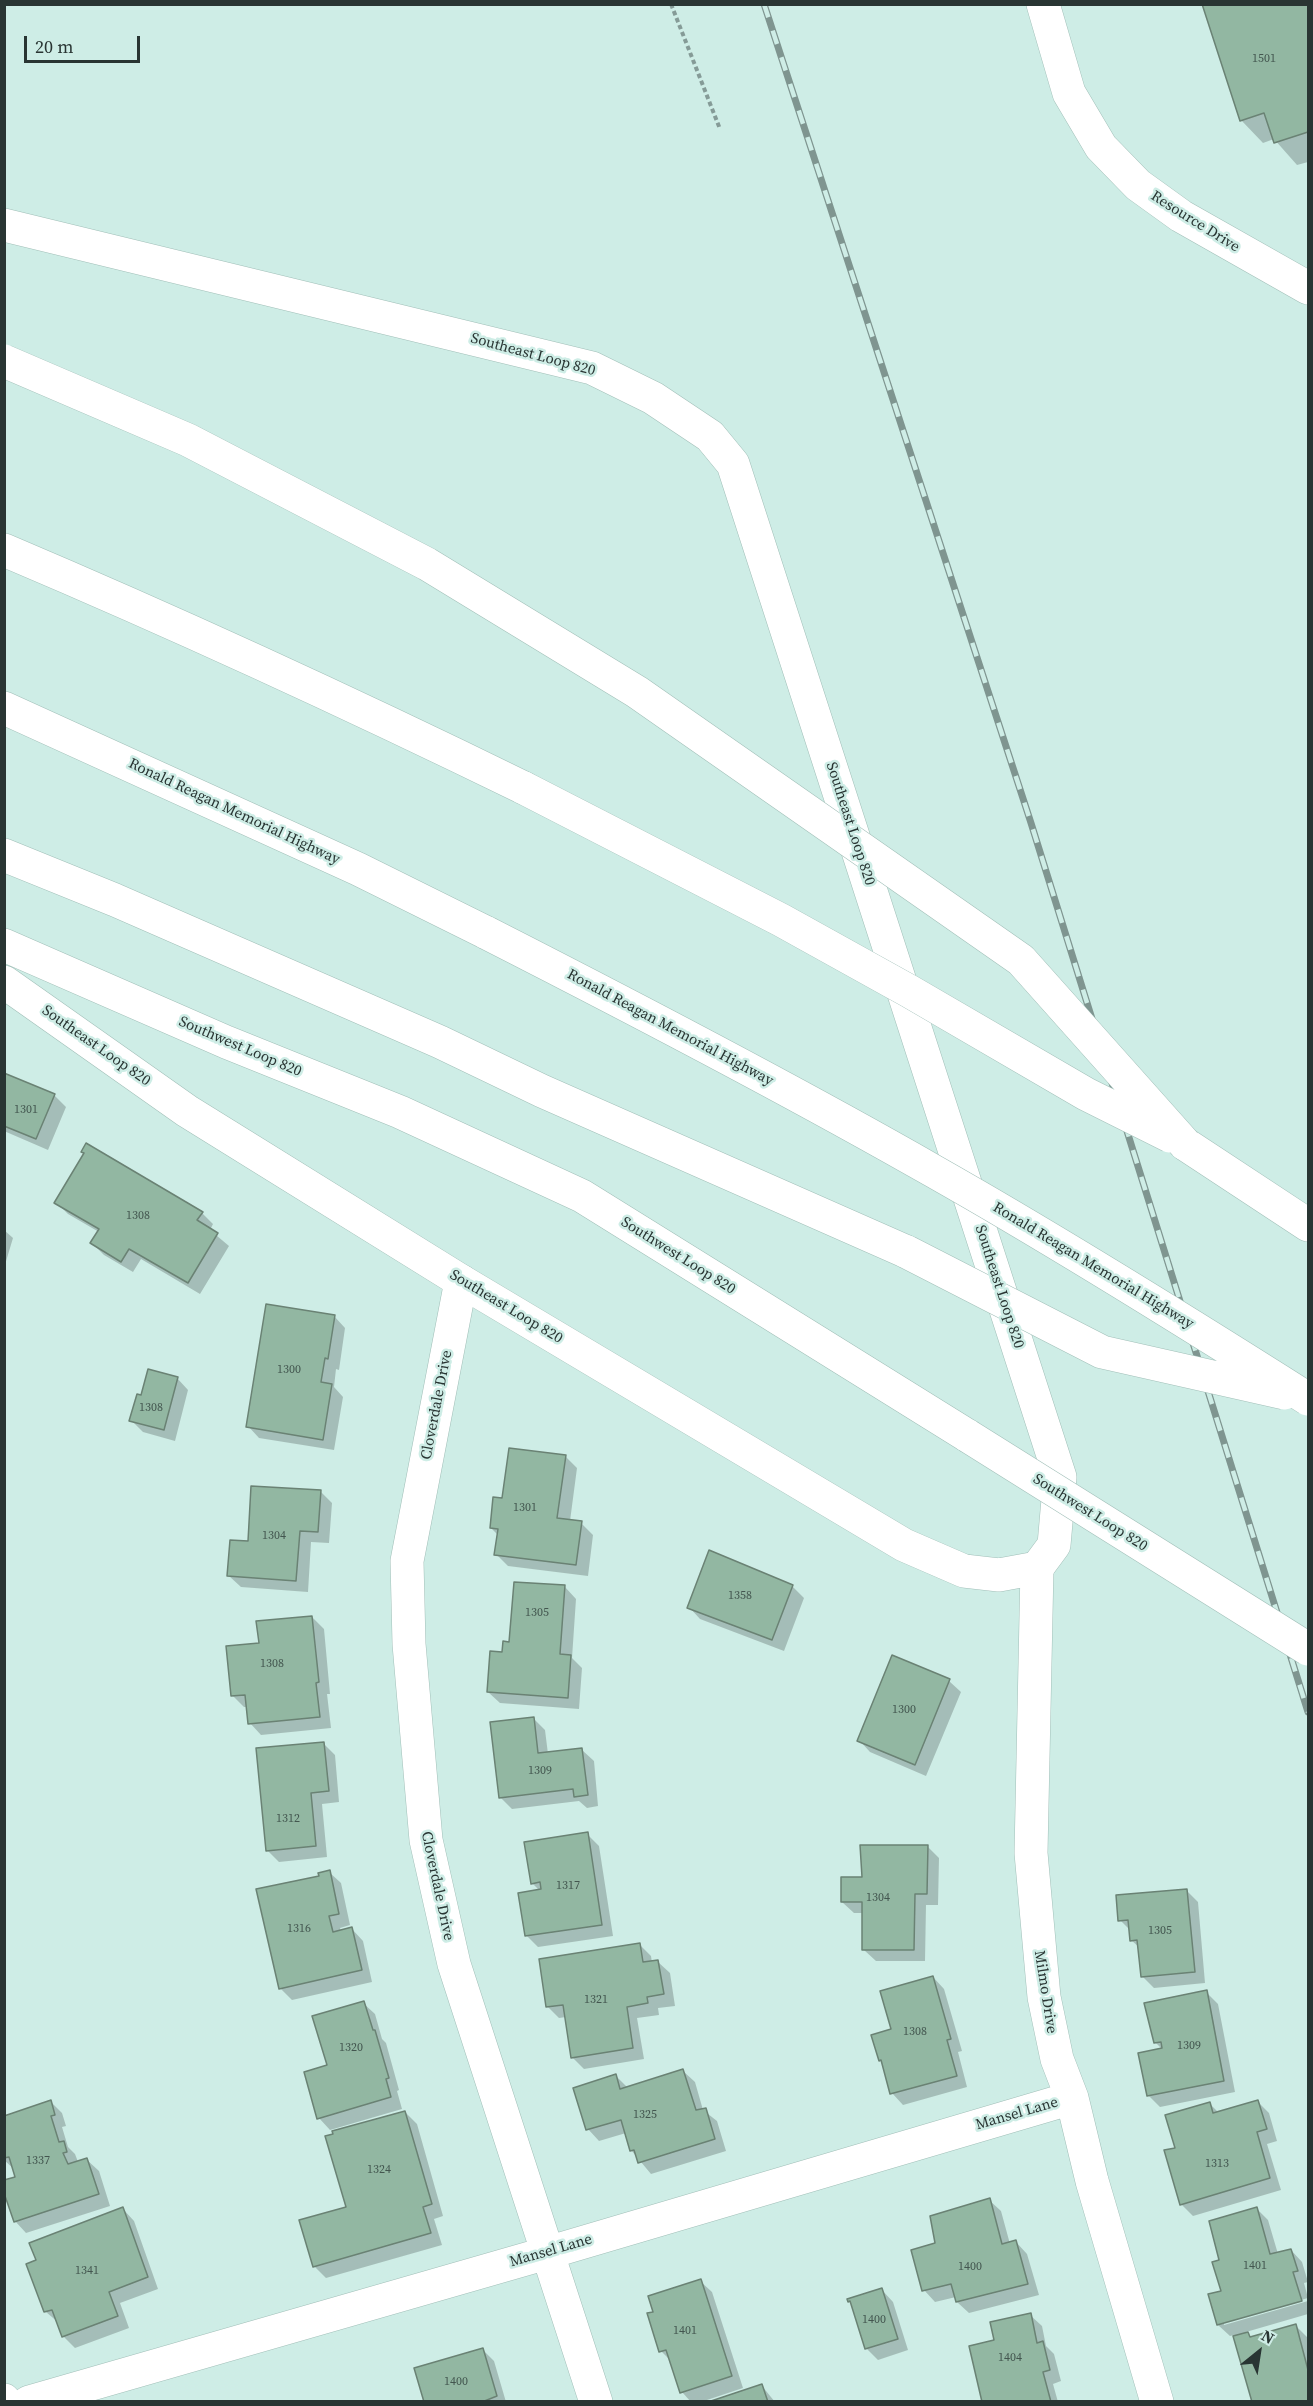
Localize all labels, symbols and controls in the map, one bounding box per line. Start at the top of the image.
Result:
scale bar [27,24,142,62]
text: 20 m [35,34,73,59]
house number: 1501 [1252,52,1276,66]
street label: Resource Drive [1147,187,1243,257]
street label: Southeast Loop 820 [469,330,597,380]
street label: Ronald Reagan Memorial Highway [125,755,343,869]
street label: Southeast Loop 820 [822,760,878,888]
street label: Ronald Reagan Memorial Highway [564,966,776,1090]
street label: Southeast Loop 820 [38,1002,154,1090]
street label: Southwest Loop 820 [176,1013,304,1081]
house number: 1301 [14,1103,38,1117]
street label: Ronald Reagan Memorial Highway [989,1199,1197,1333]
house number: 1308 [126,1209,150,1223]
street label: Southwest Loop 820 [617,1213,739,1299]
street label: Southeast Loop 820 [971,1223,1027,1351]
street label: Southeast Loop 820 [446,1266,566,1348]
street label: Cloverdale Drive [418,1349,456,1461]
house number: 1300 [277,1363,301,1377]
house number: 1308 [139,1401,163,1415]
street label: Southwest Loop 820 [1029,1470,1151,1556]
house number: 1301 [513,1501,537,1515]
house number: 1304 [262,1529,286,1543]
house number: 1358 [728,1589,752,1603]
house number: 1305 [525,1606,549,1620]
house number: 1308 [260,1657,284,1671]
house number: 1300 [892,1703,916,1717]
house number: 1309 [528,1764,552,1778]
house number: 1312 [276,1812,300,1826]
street label: Cloverdale Drive [417,1830,457,1942]
house number: 1317 [556,1879,580,1893]
house number: 1304 [866,1891,890,1905]
house number: 1316 [287,1922,311,1936]
house number: 1305 [1148,1924,1172,1938]
street label: Milmo Drive [1030,1949,1060,2035]
house number: 1321 [584,1993,608,2007]
house number: 1308 [903,2025,927,2039]
house number: 1309 [1177,2039,1201,2053]
house number: 1320 [339,2041,363,2055]
street label: Mansel Lane [974,2094,1060,2134]
house number: 1325 [633,2108,657,2122]
house number: 1337 [26,2154,50,2168]
house number: 1313 [1205,2157,1229,2171]
house number: 1324 [367,2163,391,2177]
street label: Mansel Lane [508,2231,594,2271]
house number: 1401 [1243,2259,1267,2273]
house number: 1400 [958,2260,982,2274]
house number: 1341 [75,2264,99,2278]
house number: 1400 [862,2313,886,2327]
north arrow [1229,2322,1289,2382]
house number: 1401 [673,2324,697,2338]
text: N [1257,2324,1279,2349]
house number: 1404 [998,2351,1022,2365]
house number: 1400 [444,2375,468,2389]

